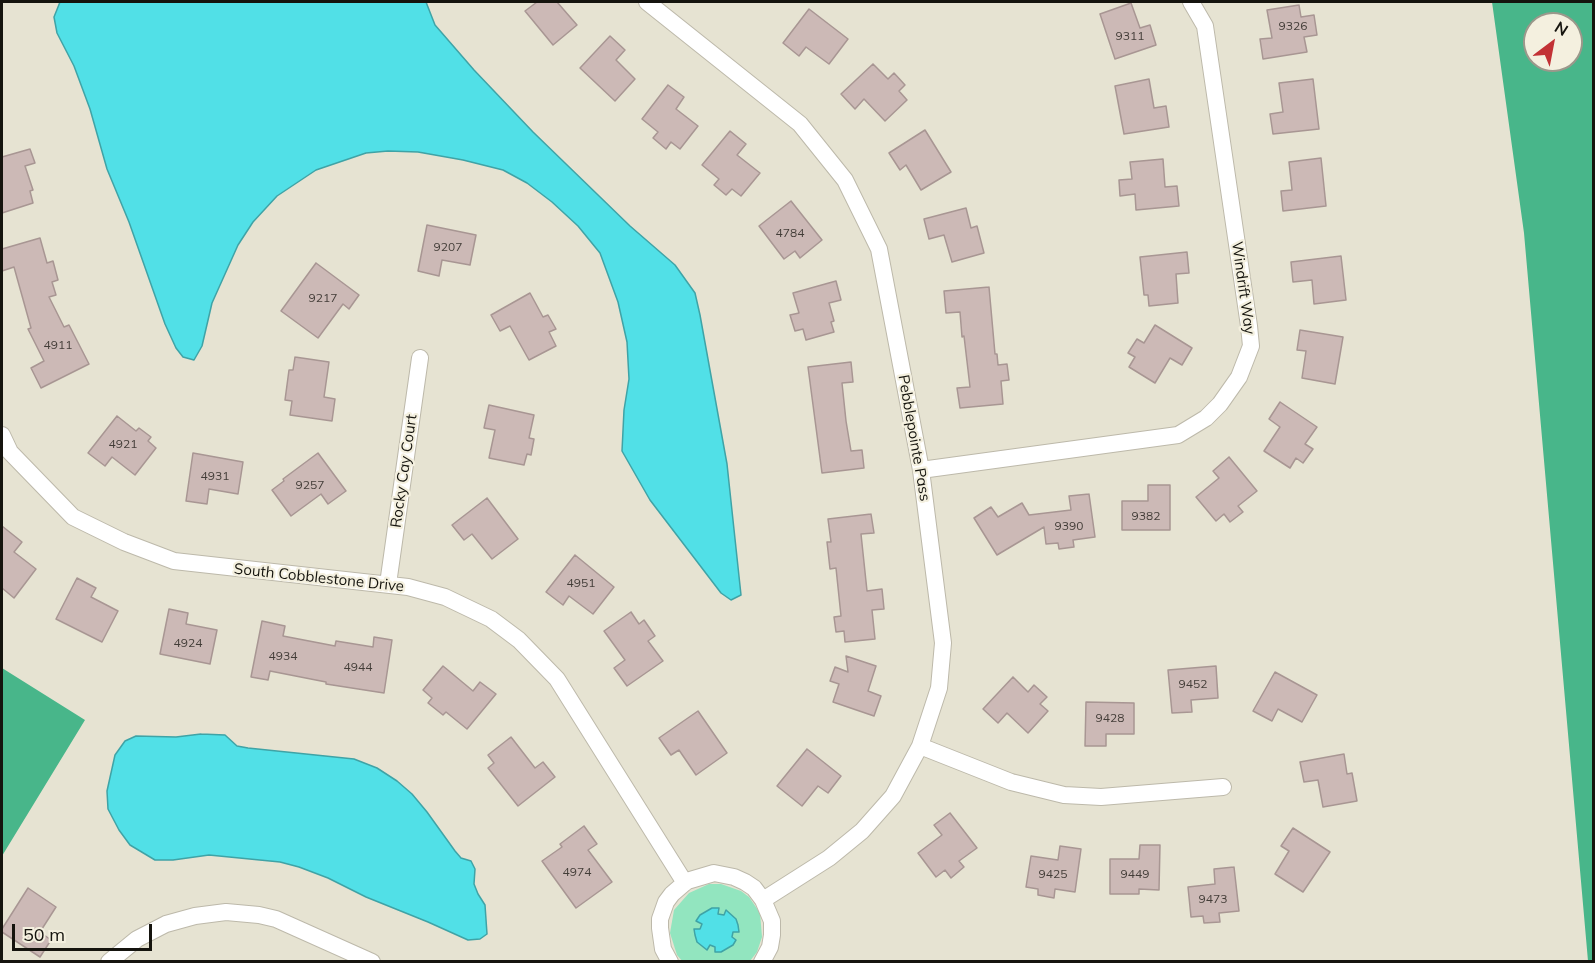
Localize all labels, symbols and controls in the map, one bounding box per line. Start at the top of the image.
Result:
north arrow [1523,12,1583,72]
text: N [1551,17,1572,40]
house number: 9326 [1279,19,1307,33]
house number: 9311 [1116,29,1144,43]
house number: 4784 [776,226,804,240]
house number: 9207 [434,240,462,254]
street label: Windrift Way [1228,240,1258,336]
house number: 9217 [309,291,337,305]
house number: 4911 [44,338,72,352]
street label: Pebblepointe Pass [894,374,934,502]
street label: Rocky Cay Court [387,413,421,529]
house number: 4921 [109,437,137,451]
house number: 4931 [201,469,229,483]
house number: 9257 [296,478,324,492]
house number: 9382 [1132,509,1160,523]
house number: 9390 [1055,519,1083,533]
street label: South Cobblestone Drive [233,560,405,596]
house number: 4951 [567,576,595,590]
house number: 4924 [174,636,202,650]
house number: 4934 [269,649,297,663]
house number: 4944 [344,660,372,674]
house number: 9452 [1179,677,1207,691]
house number: 9428 [1096,711,1124,725]
house number: 4974 [563,865,591,879]
house number: 9425 [1039,867,1067,881]
house number: 9449 [1121,867,1149,881]
house number: 9473 [1199,892,1227,906]
scale bar [15,912,154,950]
text: 50 m [23,923,65,946]

